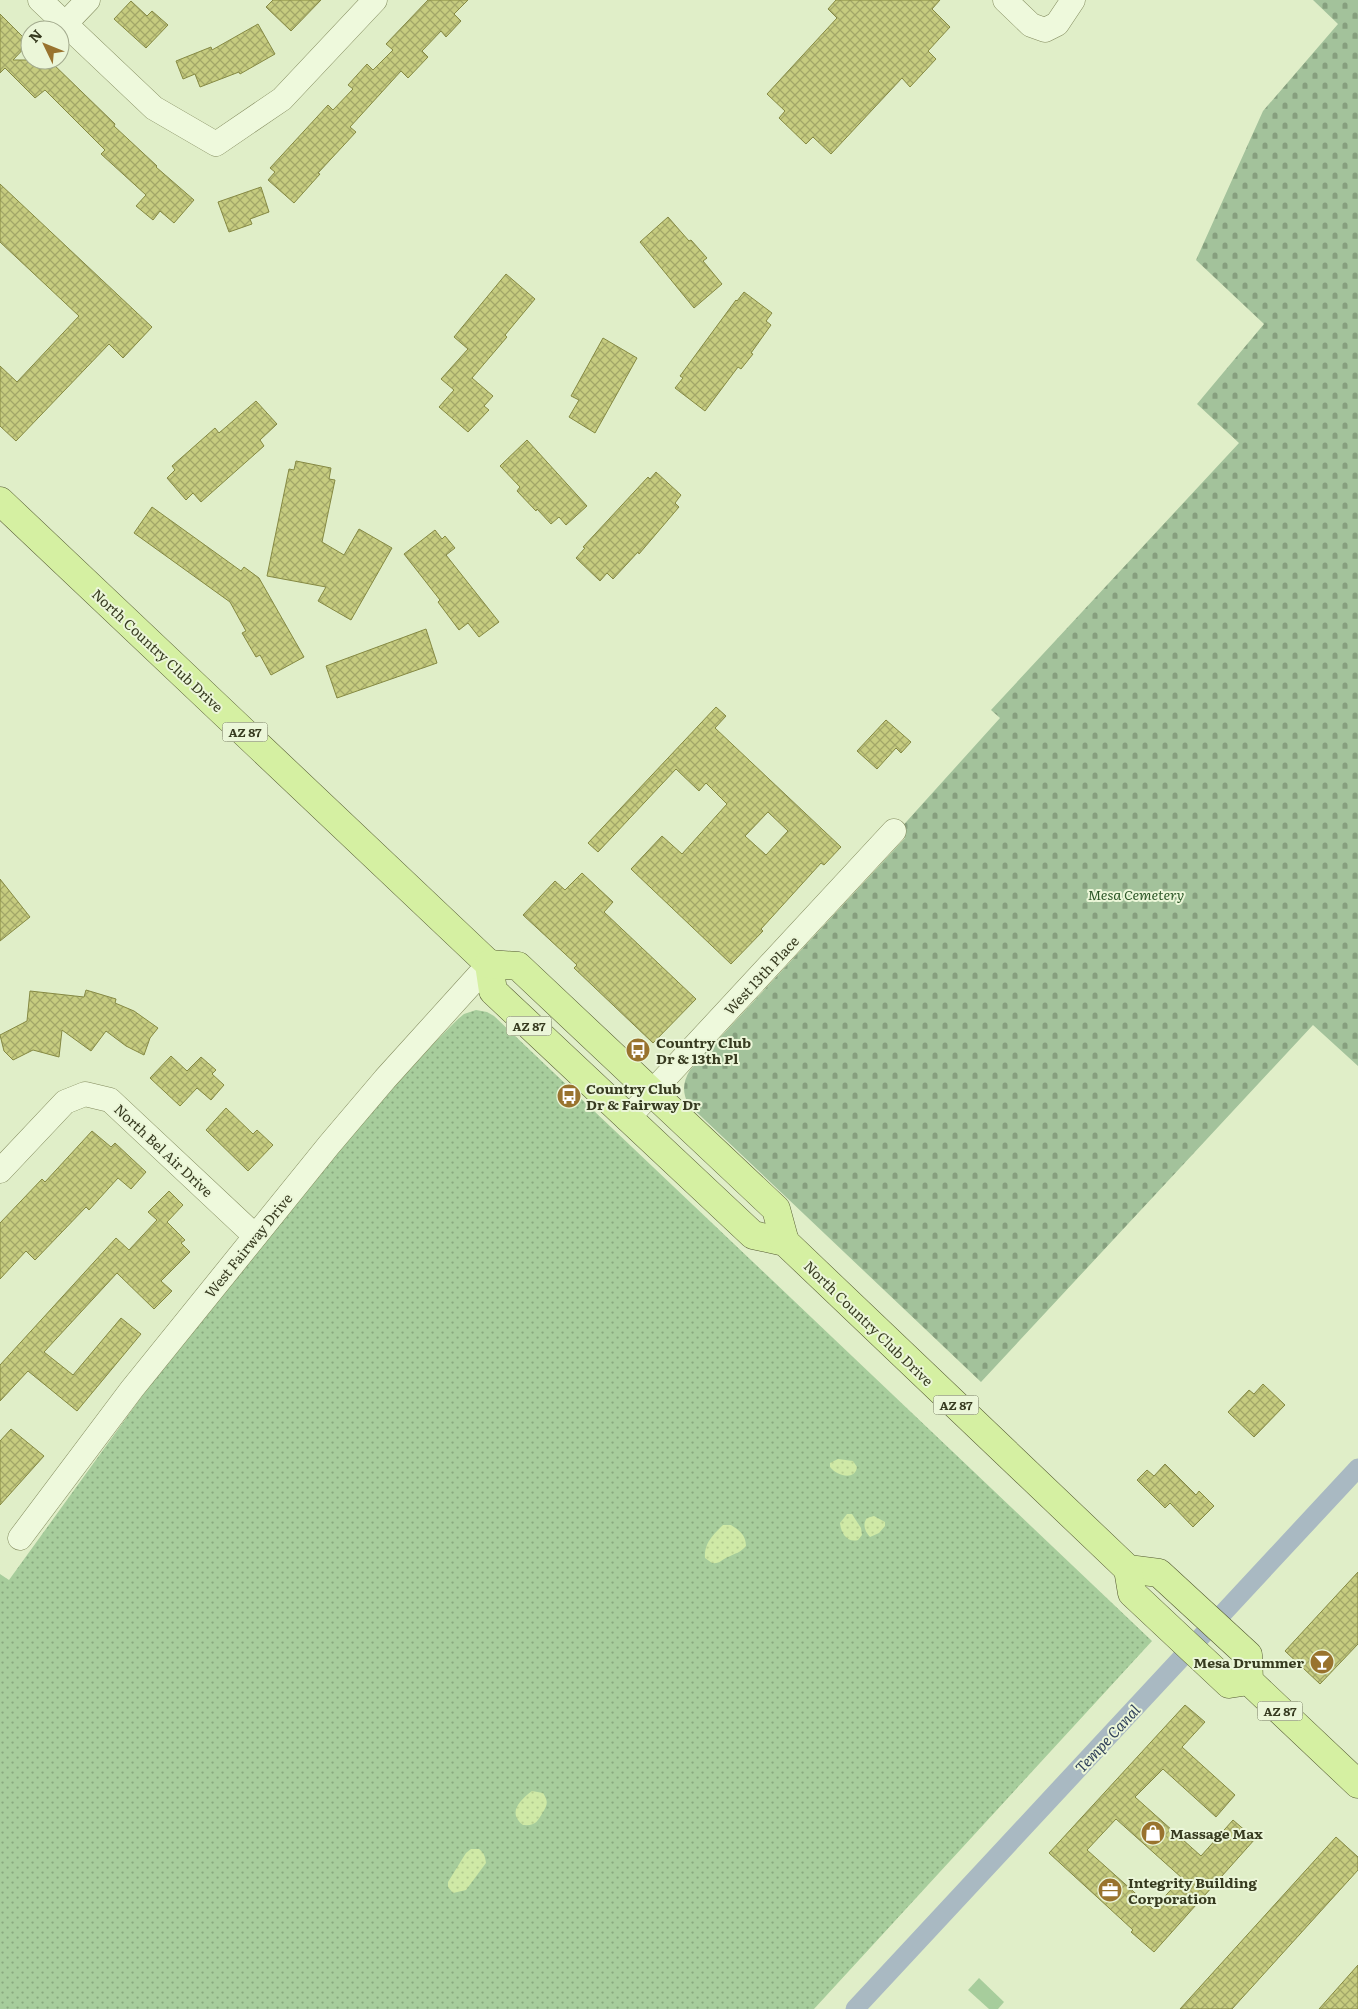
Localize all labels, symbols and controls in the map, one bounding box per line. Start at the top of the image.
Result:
north arrow [20,20,70,70]
text: N [23,24,46,47]
street label: North Country Club Drive [88,584,228,716]
road number: AZ 87 [222,722,268,742]
park label: Mesa Cemetery [1088,884,1184,904]
street label: West 13th Place [719,931,803,1019]
road number: AZ 87 [506,1016,552,1036]
place label: Country Club Dr & 13th Pl [656,1032,751,1068]
bus stop icon: Country Club Dr & 13th Pl [625,1037,651,1063]
place label: Country Club Dr & Fairway Dr [586,1078,701,1114]
bus stop icon: Country Club Dr & Fairway Dr [556,1083,582,1109]
street label: North Bel Air Drive [110,1099,218,1201]
street label: West Fairway Drive [200,1189,296,1301]
street label: North Country Club Drive [800,1256,938,1390]
road number: AZ 87 [934,1396,978,1414]
bar icon: Mesa Drummer [1309,1649,1335,1675]
place label: Mesa Drummer [1194,1652,1304,1672]
water label: Tempe Canal [1069,1698,1145,1777]
road number: AZ 87 [1258,1702,1302,1720]
shop icon: Massage Max [1140,1820,1166,1846]
place label: Massage Max [1170,1823,1263,1843]
place label: Integrity Building Corporation [1128,1872,1257,1908]
office icon: Integrity Building Corporation [1097,1877,1123,1903]

